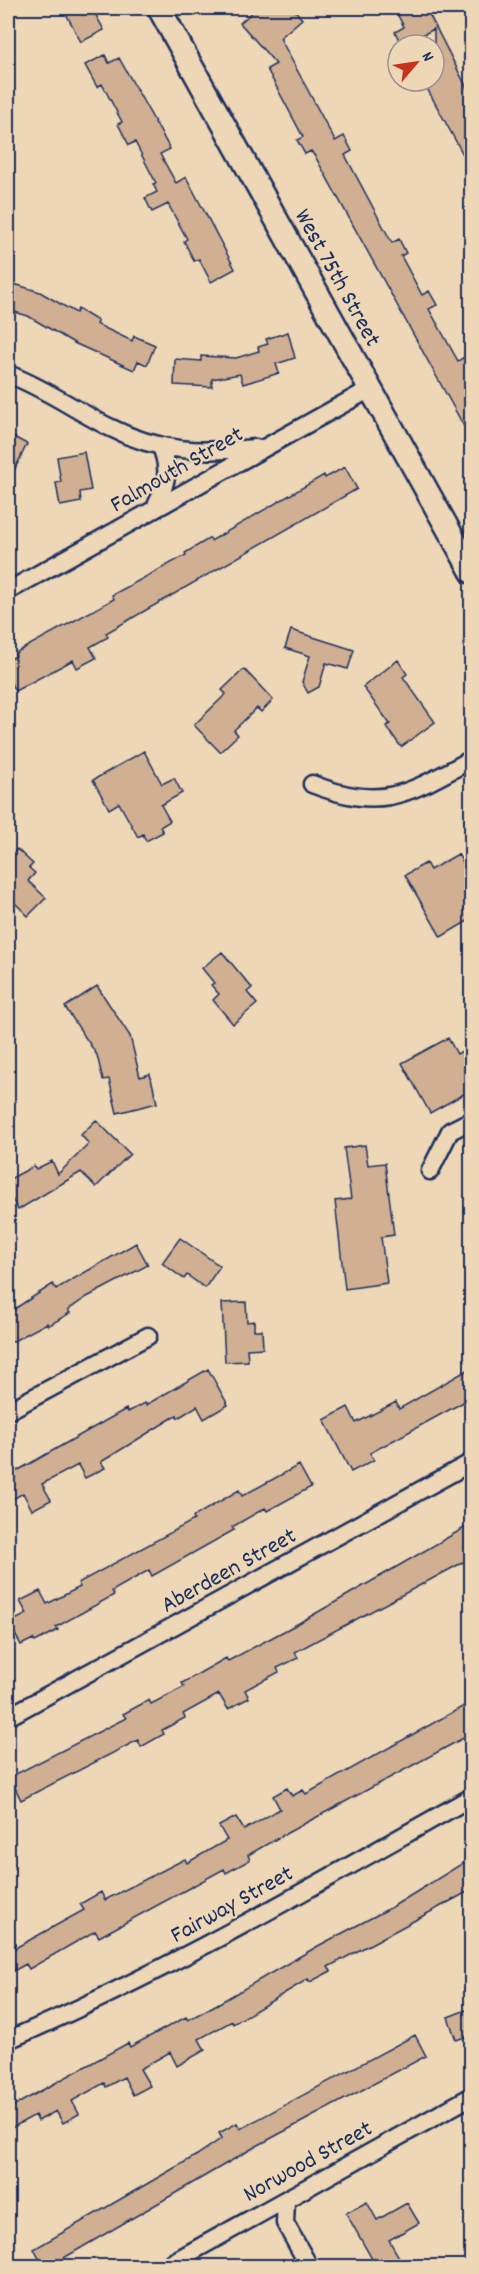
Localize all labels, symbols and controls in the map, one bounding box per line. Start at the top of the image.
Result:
north arrow [386,33,446,93]
text: N [415,48,439,66]
street label: West 75th Street [284,203,388,354]
street label: Falmouth Street [105,419,251,523]
street label: Aberdeen Street [156,1520,304,1623]
street label: Fairway Street [165,1858,300,1953]
street label: Norwood Street [238,2113,380,2212]

